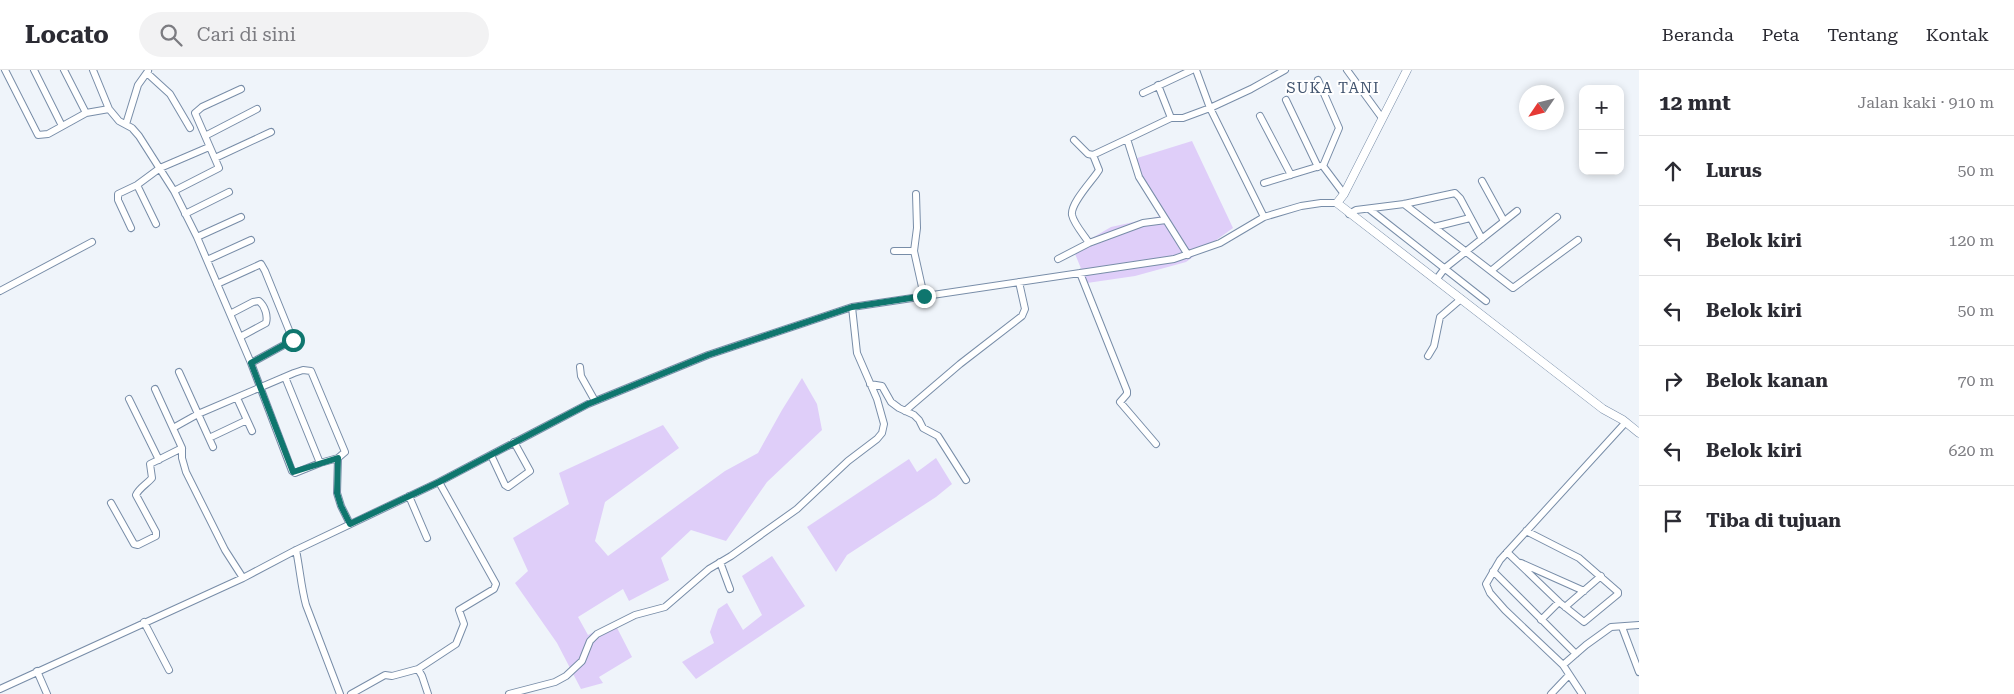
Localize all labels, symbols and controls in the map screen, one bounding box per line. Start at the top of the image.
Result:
search box [139,12,489,57]
text: Locato [25,21,109,49]
icon: search [157,21,185,49]
text: Cari di sini [197,23,296,46]
text: Beranda [1662,24,1734,45]
text: Peta [1762,24,1799,45]
text: Tentang [1827,24,1898,45]
text: Kontak [1926,24,1989,45]
district label: SUKA TANI [1286,79,1380,97]
north arrow [1519,85,1564,130]
map controls [1579,85,1624,175]
button: + [1579,85,1624,130]
text: 12 mnt [1659,91,1731,115]
text: Jalan kaki · 910 m [1858,93,1994,112]
button: − [1579,130,1624,175]
icon: ahead [1659,157,1687,185]
text: Lurus [1706,159,1762,182]
text: 50 m [1957,161,1994,180]
icon: left [1659,227,1687,255]
text: Belok kiri [1706,229,1802,252]
text: 120 m [1948,231,1994,250]
route end [913,285,936,308]
icon: left [1659,297,1687,325]
text: Belok kiri [1706,299,1802,322]
text: 50 m [1957,301,1994,320]
route start [282,329,305,352]
icon: right [1659,367,1687,395]
text: Belok kanan [1706,369,1828,392]
text: 70 m [1957,371,1994,390]
icon: left [1659,437,1687,465]
text: Belok kiri [1706,439,1802,462]
text: 620 m [1948,441,1994,460]
icon: arrive [1659,507,1687,535]
text: Tiba di tujuan [1706,509,1841,532]

